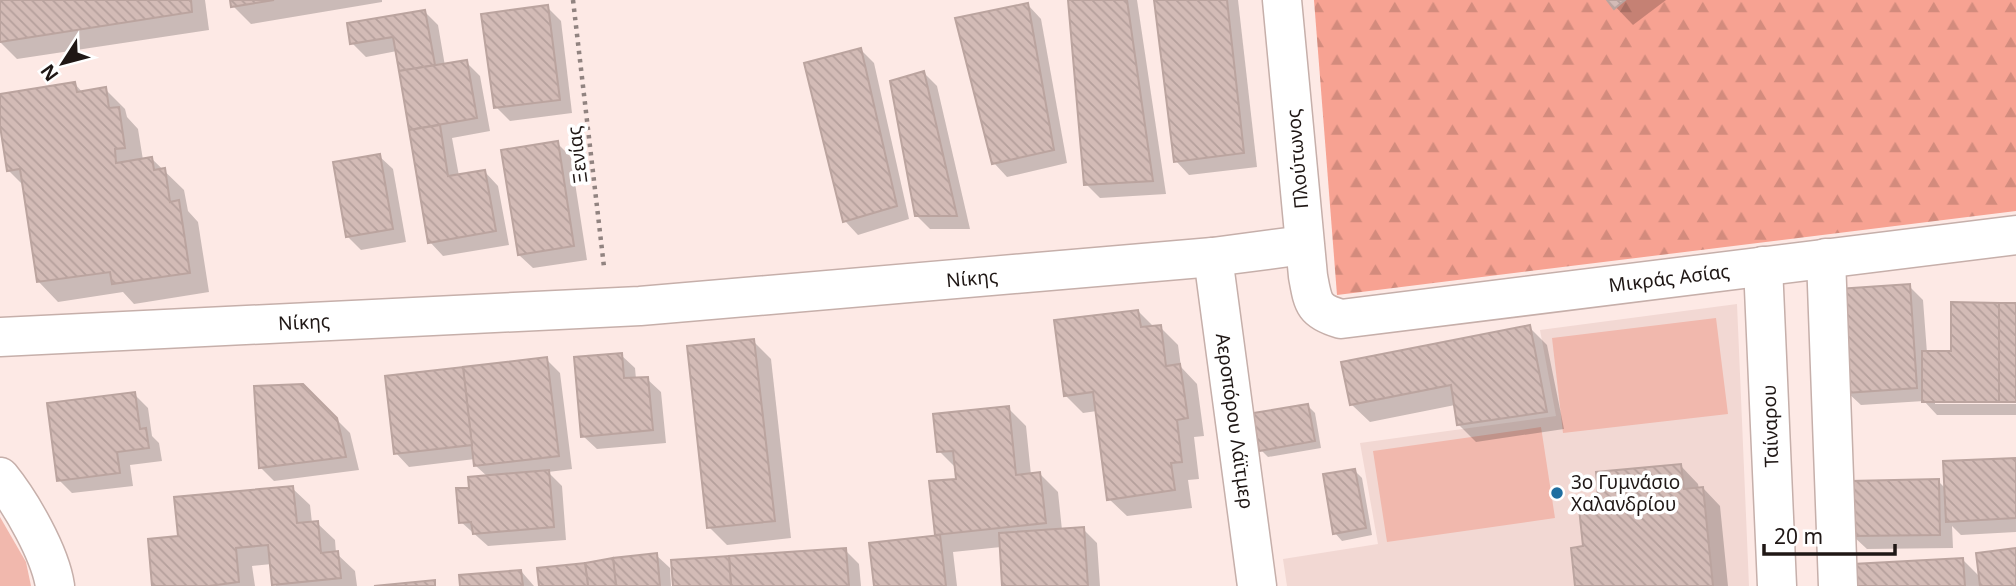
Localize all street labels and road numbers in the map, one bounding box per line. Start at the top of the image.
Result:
street label: Πλούτωνος [1280,108,1314,210]
street label: Ξενίας [561,125,593,185]
street label: Μικράς Ασίας [1607,258,1731,298]
street label: Νίκης [945,263,999,293]
street label: Νίκης [278,308,330,336]
street label: Αεροπόρου Λάϊτμερ [1210,331,1260,511]
street label: Ταίναρου [1756,384,1784,468]

